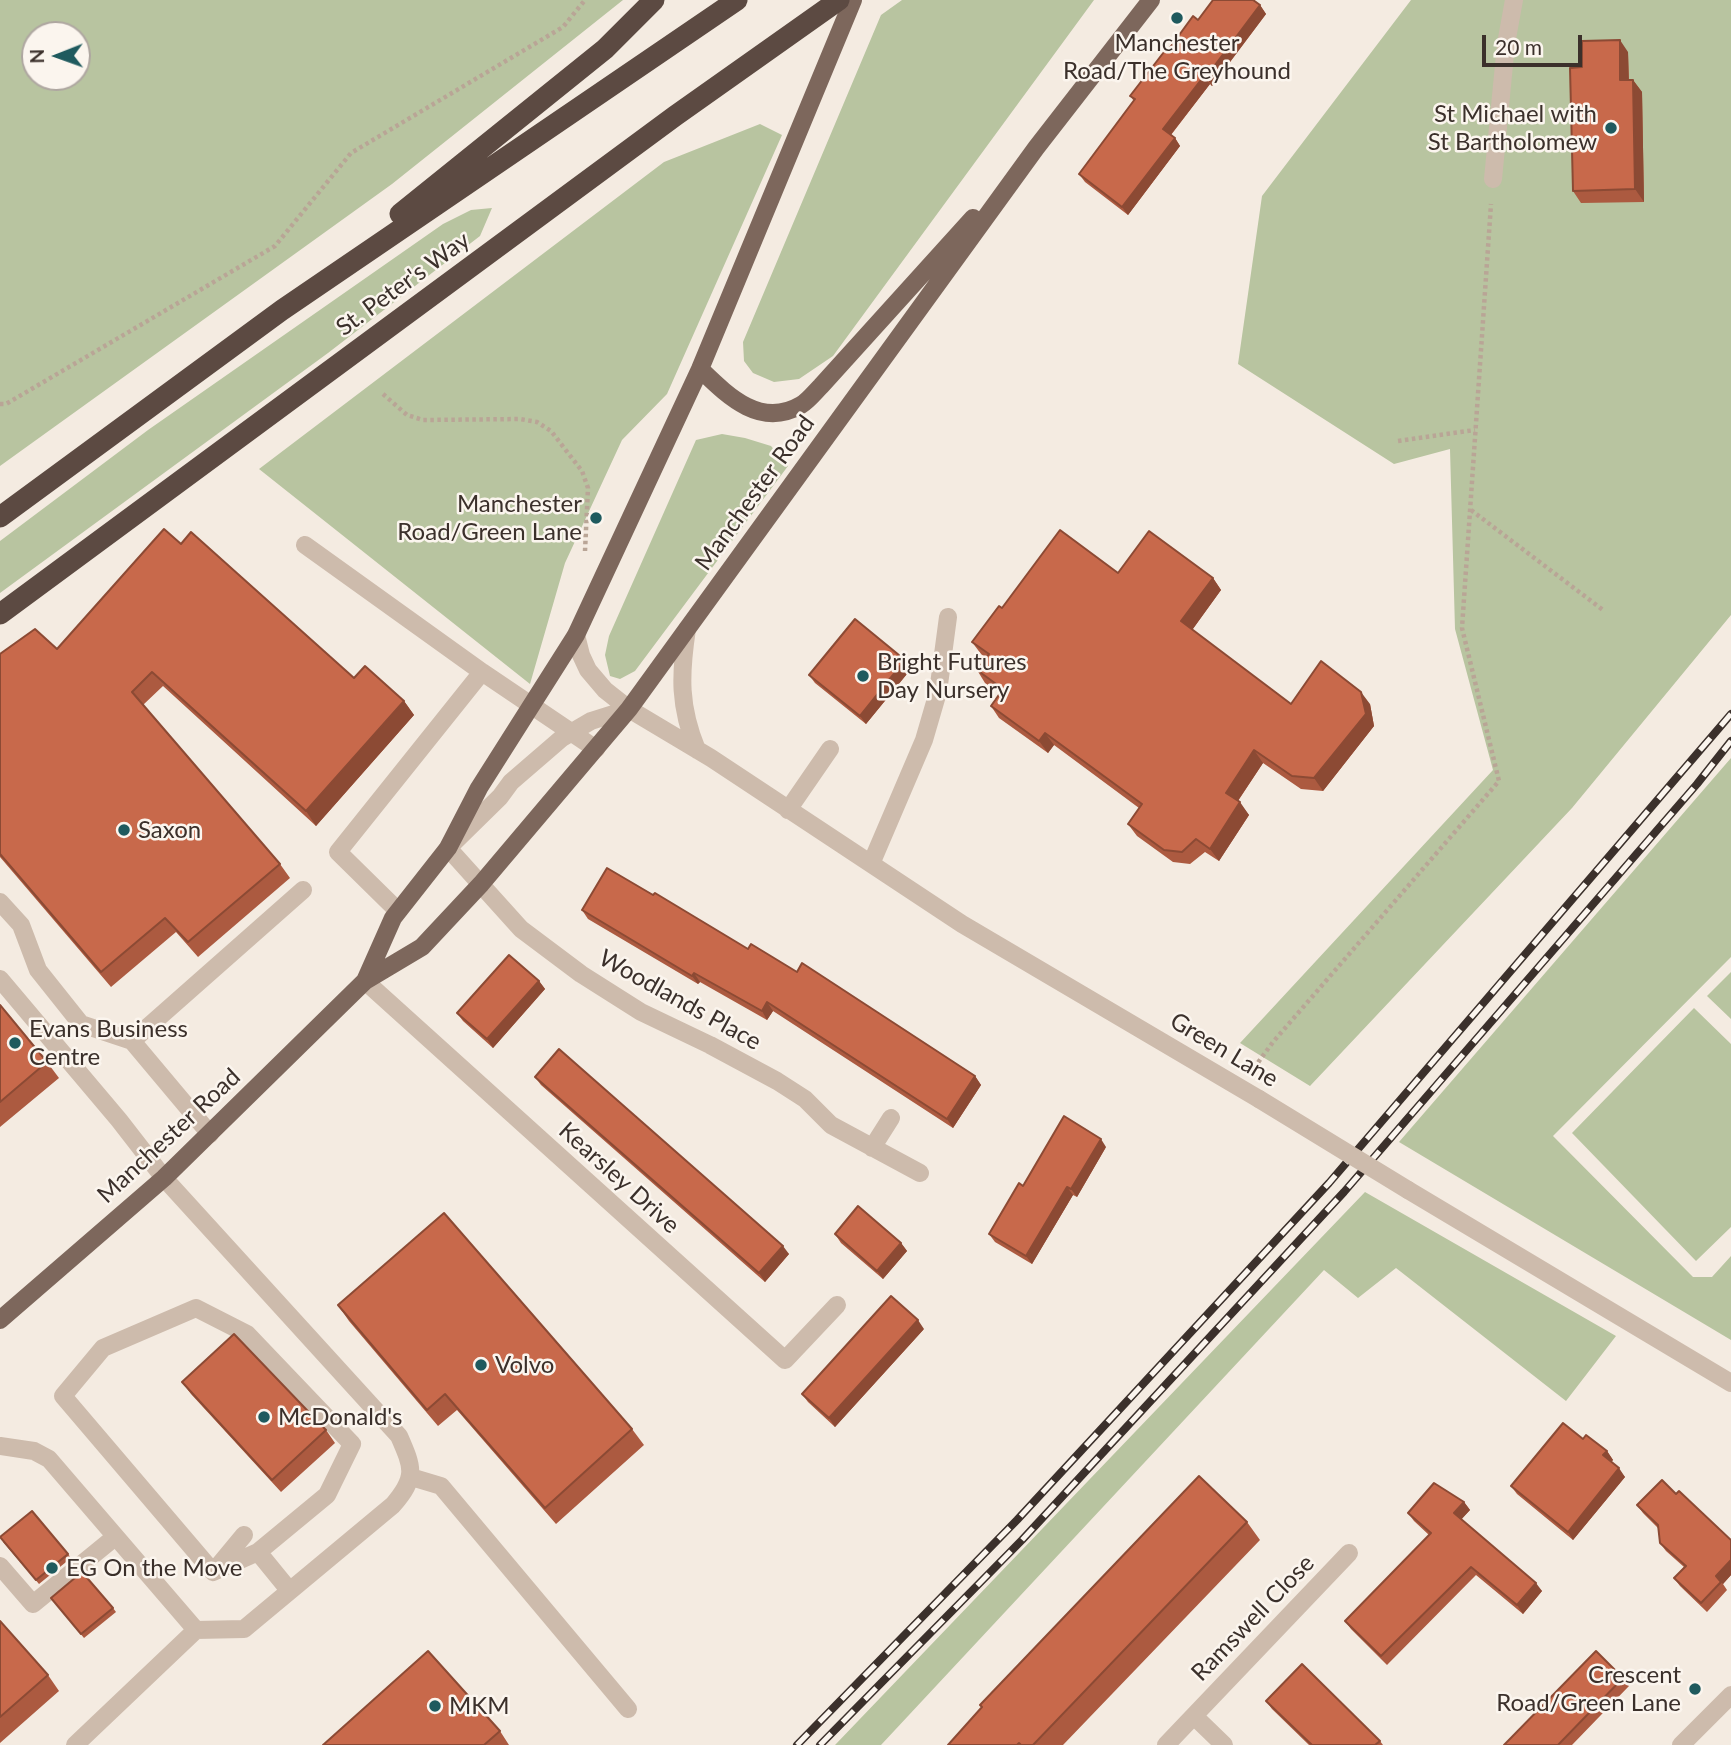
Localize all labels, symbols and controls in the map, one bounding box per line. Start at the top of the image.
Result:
marker: Manchester Road/The Greyhound [1169,10,1185,26]
north arrow [21,21,91,91]
scale bar [1486,21,1586,65]
place label: Manchester Road/The Greyhound [1063,29,1291,85]
text: 20 m [1495,34,1542,59]
text: N [25,49,48,64]
place label: St Michael with St Bartholomew [1428,100,1597,156]
marker: St Michael with St Bartholomew [1603,120,1619,136]
street label: St. Peter's Way [331,226,475,342]
street label: Manchester Road [689,410,821,576]
place label: Manchester Road/Green Lane [397,490,582,546]
marker: Manchester Road/Green Lane [588,510,604,526]
place label: Bright Futures Day Nursery [877,648,1027,704]
marker: Bright Futures Day Nursery [855,668,871,684]
place label: Saxon [138,816,201,844]
marker: Saxon [116,822,132,838]
street label: Woodlands Place [594,944,766,1056]
street label: Green Lane [1165,1007,1283,1093]
place label: Evans Business Centre [29,1015,188,1071]
marker: Evans Business Centre [7,1035,23,1051]
street label: Manchester Road [92,1063,246,1209]
street label: Kearsley Drive [553,1116,685,1240]
place label: Volvo [495,1351,554,1379]
marker: Volvo [473,1357,489,1373]
place label: McDonald's [278,1403,402,1431]
marker: McDonald's [256,1409,272,1425]
street label: Ramswell Close [1186,1549,1320,1687]
place label: EG On the Move [66,1554,242,1582]
marker: EG On the Move [44,1560,60,1576]
place label: Crescent Road/Green Lane [1496,1661,1681,1717]
marker: Crescent Road/Green Lane [1687,1681,1703,1697]
place label: MKM [449,1692,509,1720]
marker: MKM [427,1698,443,1714]

